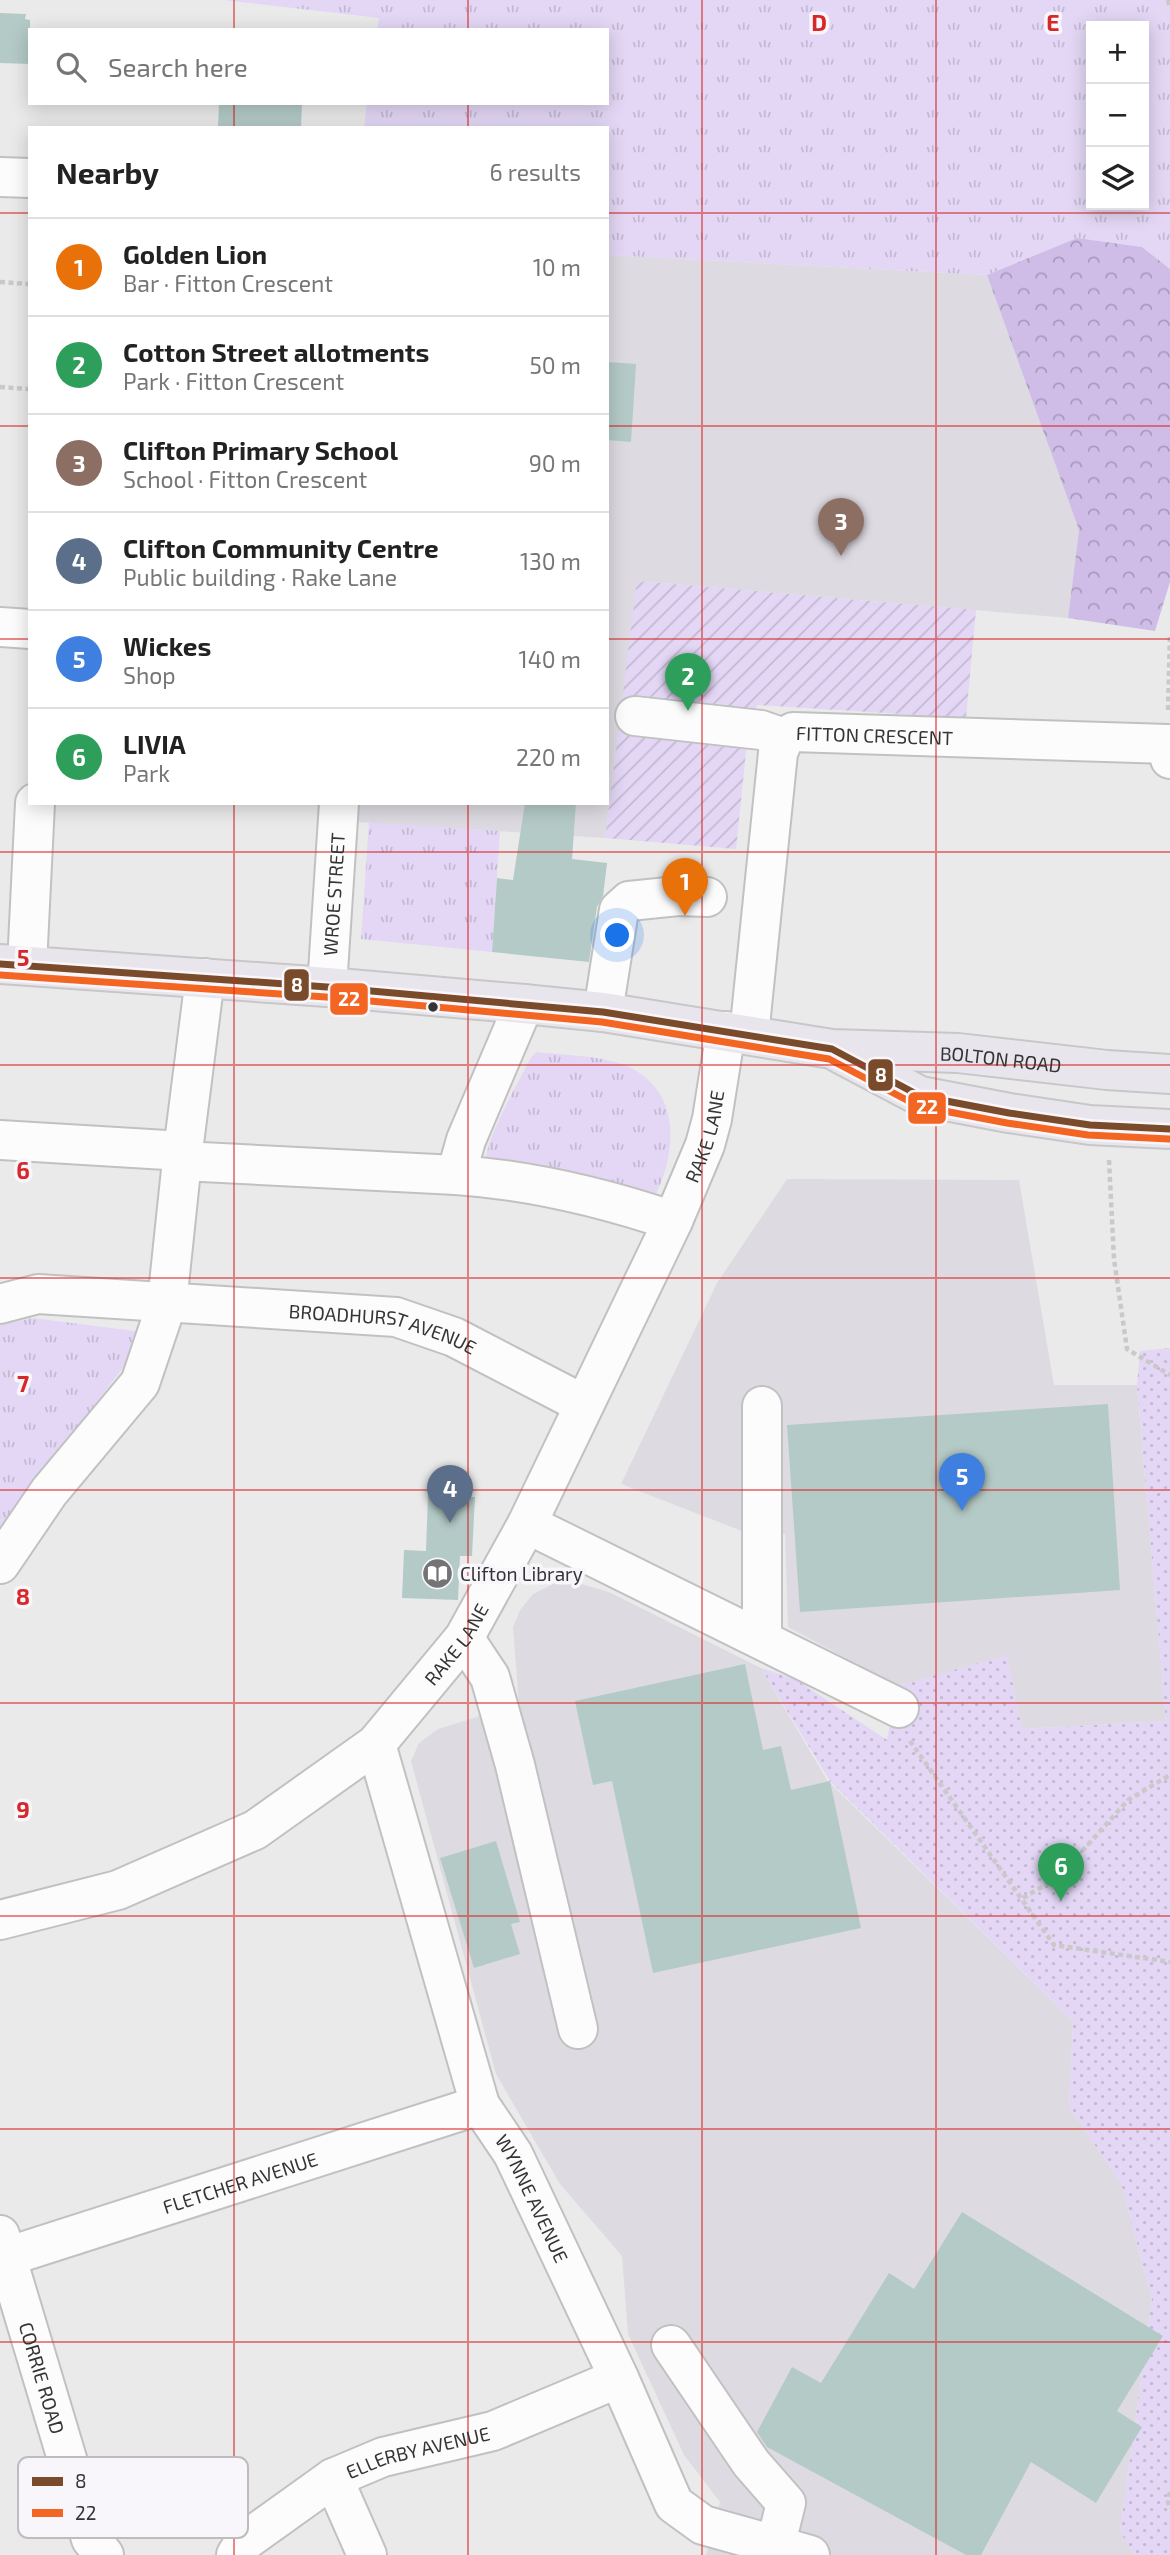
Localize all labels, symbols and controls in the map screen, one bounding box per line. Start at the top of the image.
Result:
text: D [811,8,827,36]
text: E [1046,8,1060,36]
map controls [1086,21,1149,210]
button: + [1086,21,1149,84]
search box [28,28,609,105]
icon: search [52,48,90,86]
text: Search here [108,51,248,82]
button: − [1086,84,1149,147]
button: layers [1086,147,1149,210]
text: Nearby [56,154,159,190]
text: 6 results [490,158,581,186]
text: Golden Lion [123,238,267,269]
text: 1 [74,253,84,281]
text: 10 m [533,253,581,281]
text: Bar · Fitton Crescent [123,269,333,297]
text: Cotton Street allotments [123,336,429,367]
text: 2 [72,351,86,379]
text: 50 m [530,351,581,379]
text: Park · Fitton Crescent [123,367,344,395]
text: Clifton Primary School [123,434,398,465]
text: 3 [72,449,86,477]
text: 90 m [529,449,581,477]
text: School · Fitton Crescent [123,465,367,493]
pin: 3 [818,498,864,556]
text: Clifton Community Centre [123,532,439,563]
text: 4 [72,547,86,575]
text: 130 m [520,547,581,575]
text: Public building · Rake Lane [123,563,397,591]
text: Wickes [123,630,211,661]
text: 5 [73,645,85,673]
text: 140 m [519,645,581,673]
pin: 2 [665,653,711,711]
text: Shop [123,661,176,689]
street label: FITTON CRESCENT [796,721,953,749]
text: LIVIA [123,728,186,759]
text: 6 [72,743,86,771]
text: 220 m [516,743,581,771]
text: Park [123,759,170,787]
street label: WROE STREET [318,832,349,956]
pin: 1 [662,858,708,916]
your location [600,918,634,952]
text: 5 [17,943,29,971]
line badge: 8 [283,968,310,1002]
text: 8 [291,973,303,996]
line badge: 22 [329,982,369,1016]
text: 22 [338,987,360,1010]
unlabelled marker [426,1000,440,1014]
street label: BOLTON ROAD [940,1041,1063,1076]
line badge: 8 [867,1058,894,1092]
text: 8 [875,1063,887,1086]
street label: RAKE LANE [679,1088,728,1186]
line badge: 22 [907,1091,947,1125]
text: 22 [916,1095,938,1118]
text: 6 [16,1156,30,1184]
street label: BROADHURST AVENUE [288,1299,481,1358]
text: 7 [17,1369,29,1397]
pin: 5 [939,1453,985,1511]
pin: 4 [427,1465,473,1523]
library icon: Clifton Library [420,1556,454,1590]
place label: Clifton Library [460,1562,583,1585]
text: 8 [16,1582,30,1610]
street label: RAKE LANE [419,1599,492,1689]
text: 9 [16,1795,30,1823]
pin: 6 [1038,1843,1084,1901]
street label: WYNNE AVENUE [491,2129,574,2266]
street label: FLETCHER AVENUE [160,2146,320,2218]
street label: CORRIE ROAD [15,2319,70,2436]
street label: ELLERBY AVENUE [342,2421,492,2483]
legend [18,2457,248,2538]
text: 8 [75,2469,87,2492]
text: 22 [75,2501,96,2524]

